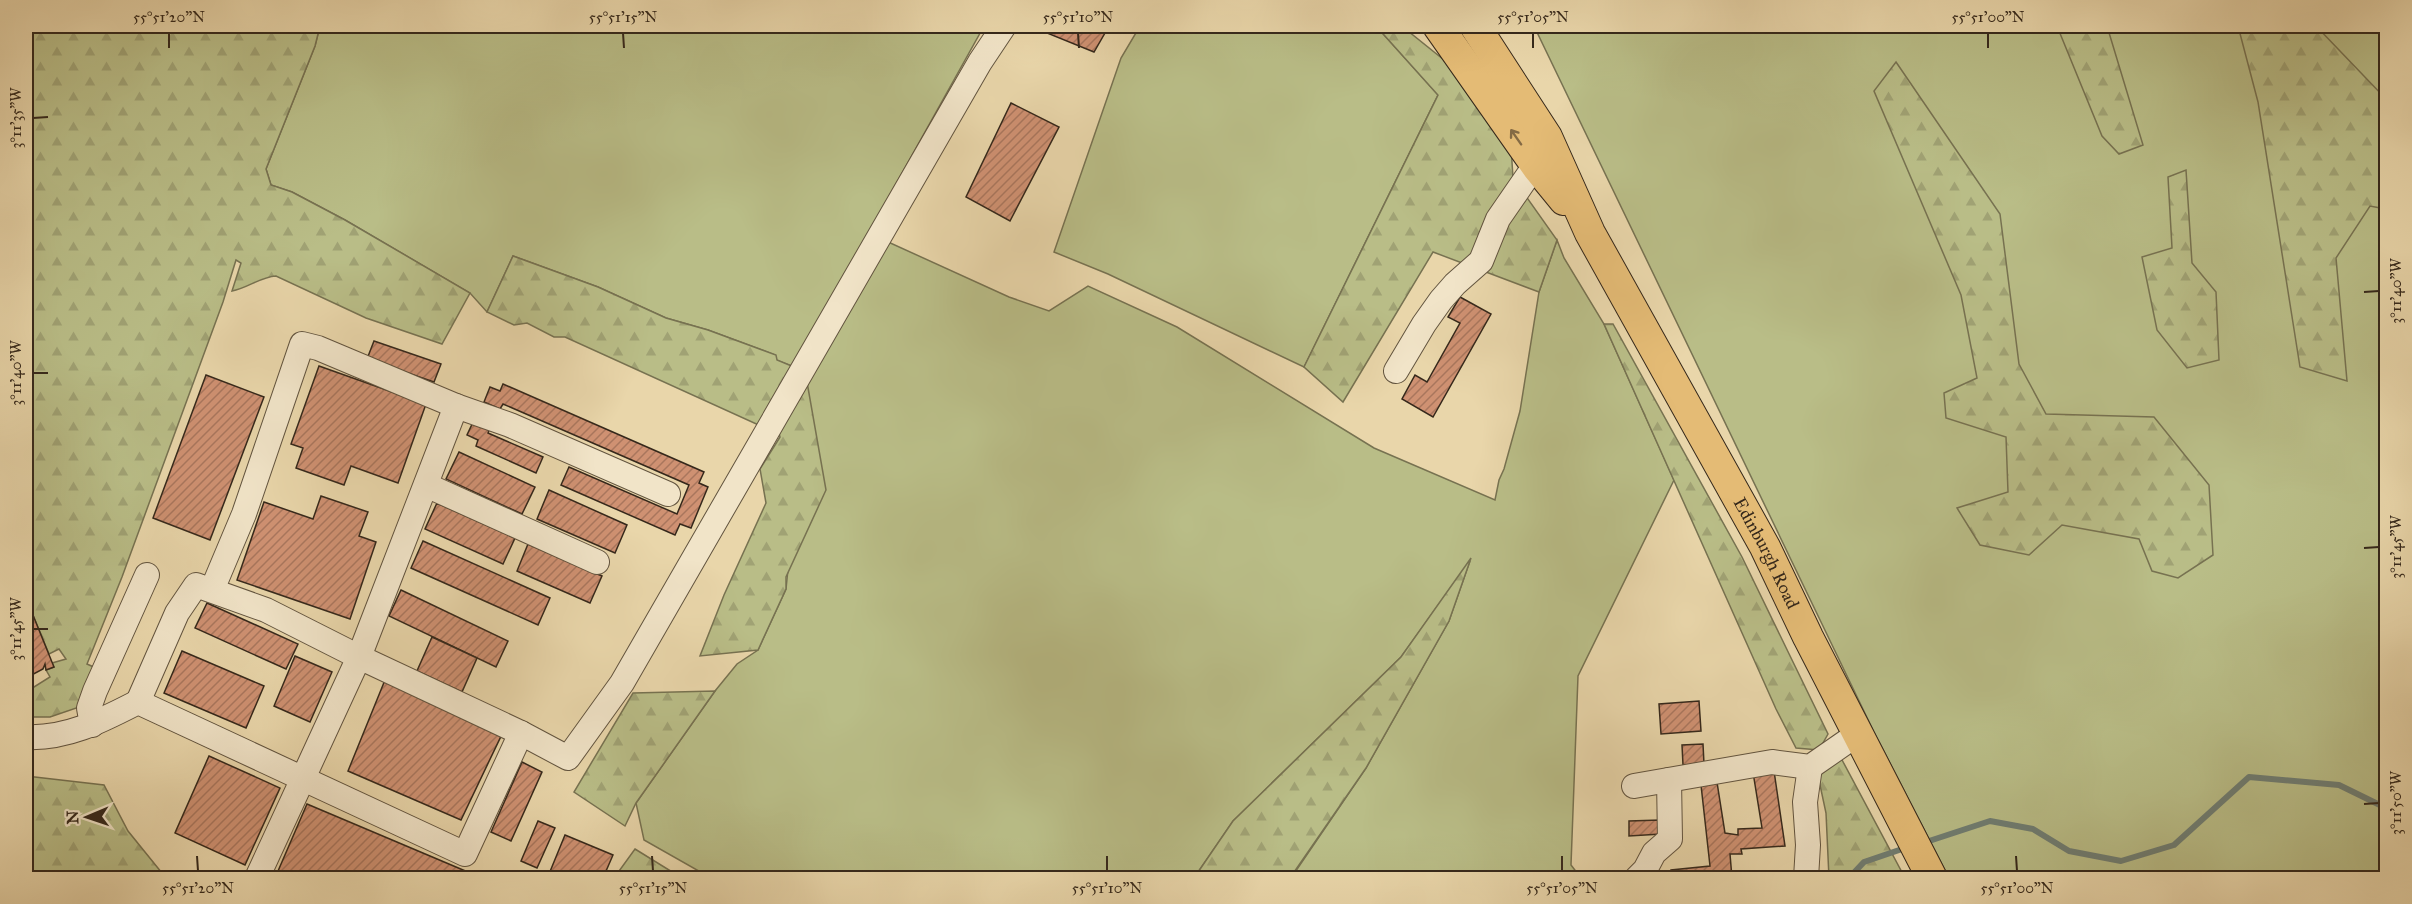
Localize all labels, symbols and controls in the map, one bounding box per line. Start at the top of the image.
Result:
text: 55°51'20"N [133,8,205,26]
text: 55°51'15"N [589,8,658,26]
text: 55°51'10"N [1043,8,1113,26]
text: 55°51'05"N [1497,8,1569,26]
text: 55°51'00"N [1951,8,2025,26]
text: 3°11'35"W [7,87,25,149]
one-way arrow [1510,129,1522,145]
text: 3°11'40"W [2387,258,2405,324]
text: 3°11'40"W [7,340,25,406]
street label: Edinburgh Road [1729,493,1804,612]
text: 3°11'45"W [2387,514,2405,579]
text: 3°11'45"W [7,596,25,661]
text: 3°11'50"W [2387,770,2405,835]
north arrow [57,787,117,847]
text: N [63,810,82,825]
text: 55°51'20"N [162,879,234,897]
text: 55°51'15"N [619,879,688,897]
text: 55°51'10"N [1072,879,1142,897]
text: 55°51'05"N [1526,879,1598,897]
text: 55°51'00"N [1980,879,2054,897]

